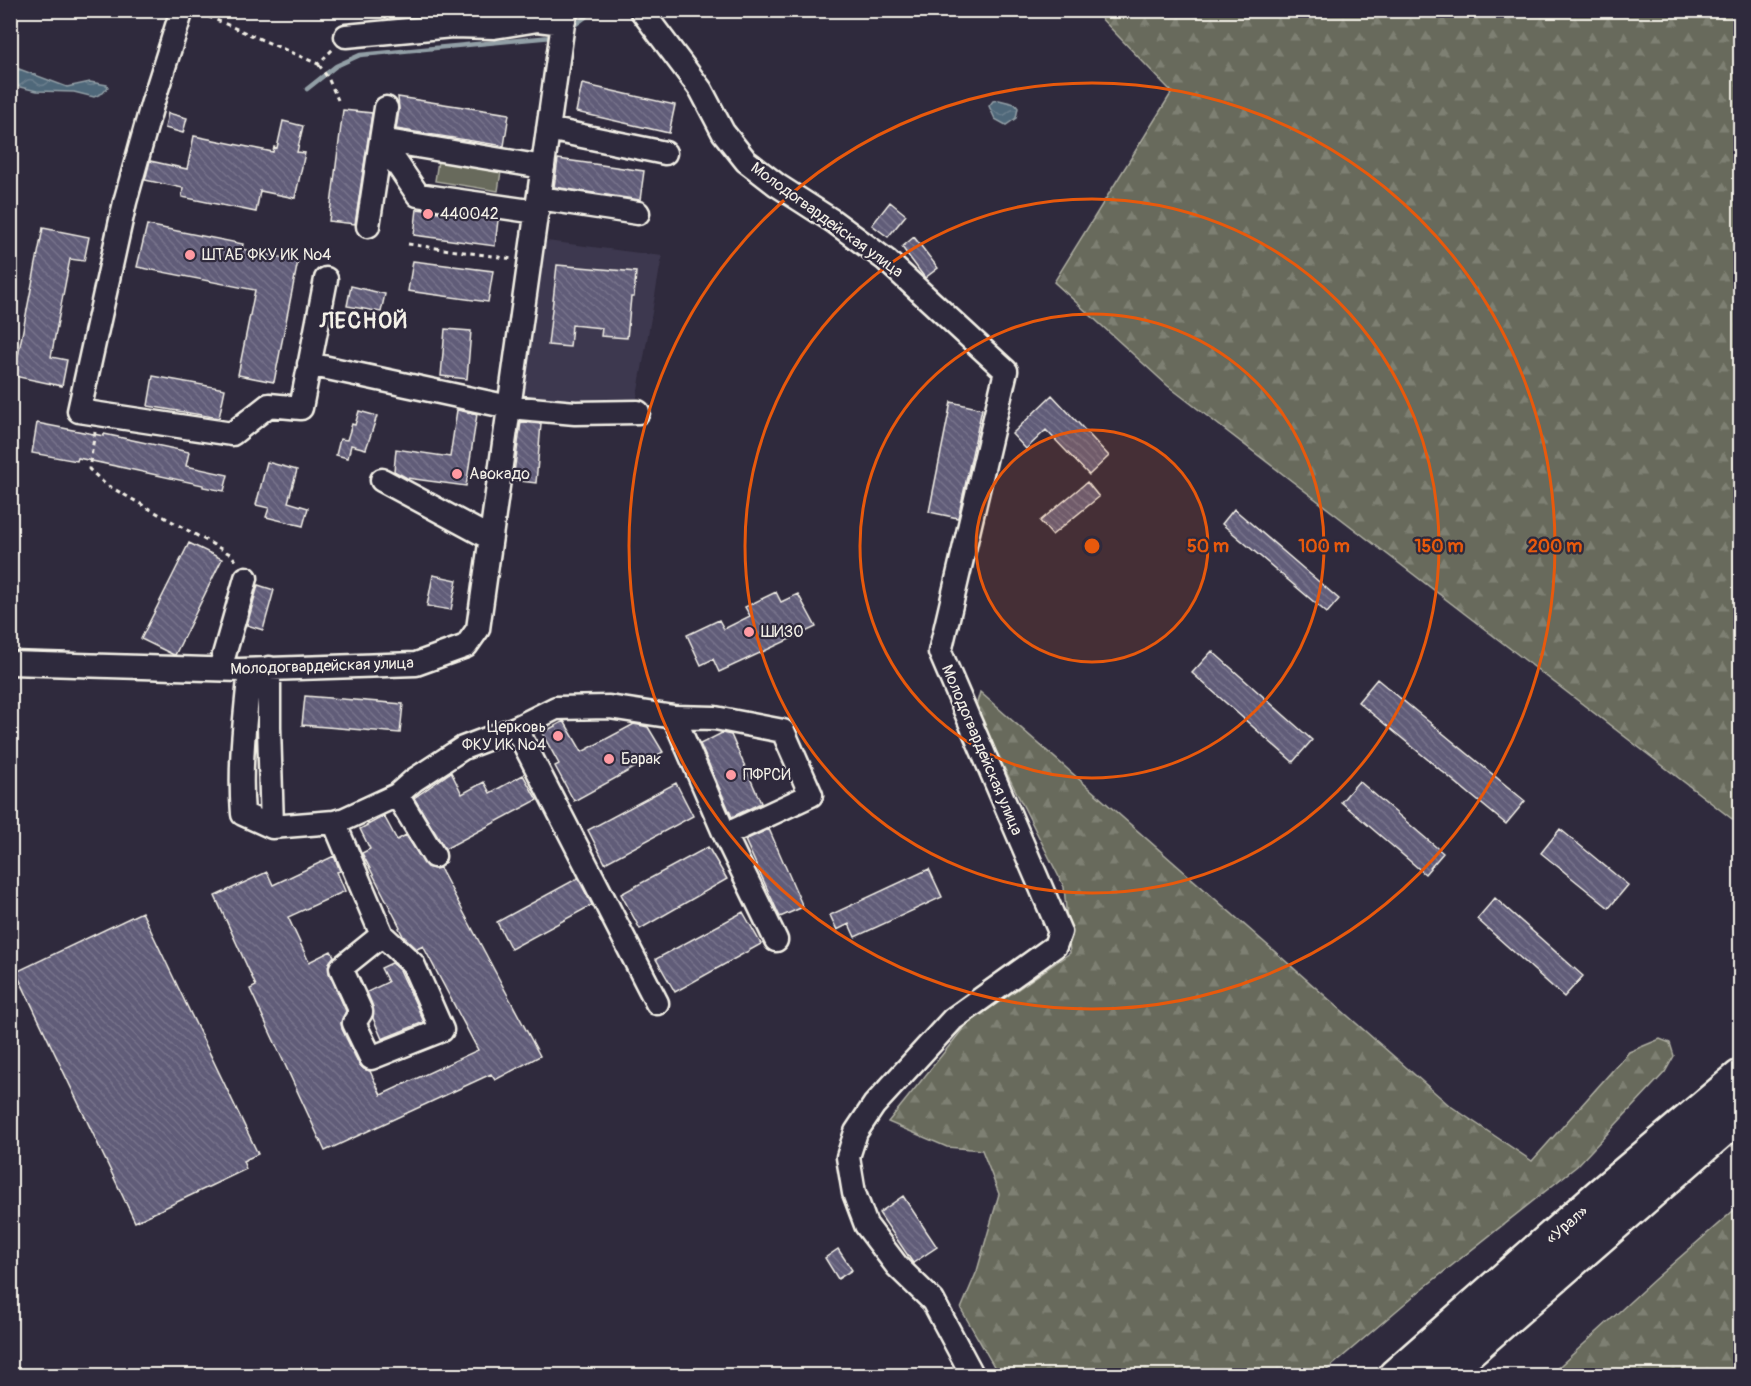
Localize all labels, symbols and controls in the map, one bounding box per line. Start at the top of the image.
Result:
street label: Молодогвардейская улица [747,158,907,282]
place label: 440042 [440,204,499,224]
marker: 440042 [421,207,435,221]
place label: ШТАБ ФКУ ИК №4 [202,245,331,265]
marker: ШТАБ ФКУ ИК №4 [183,248,197,262]
district label: ЛЕСНОЙ [319,307,408,335]
place label: Авокадо [469,464,530,484]
marker: Авокадо [450,467,464,481]
text: 50 m [1187,535,1229,558]
text: 100 m [1298,535,1350,558]
text: 150 m [1415,535,1464,558]
text: 200 m [1528,535,1582,558]
centre of rings [1082,536,1102,556]
place label: ШИЗО [761,622,803,642]
marker: ШИЗО [742,625,756,639]
street label: Молодогвардейская улица [230,653,414,679]
street label: Молодогвардейская улица [937,662,1027,838]
place label: Церковь ФКУ ИК №4 [462,717,546,755]
marker: Церковь ФКУ ИК №4 [551,729,565,743]
place label: Барак [621,749,661,769]
marker: Барак [602,752,616,766]
place label: ПФРСИ [743,765,791,785]
marker: ПФРСИ [724,768,738,782]
street label: «Урал» [1542,1201,1592,1249]

